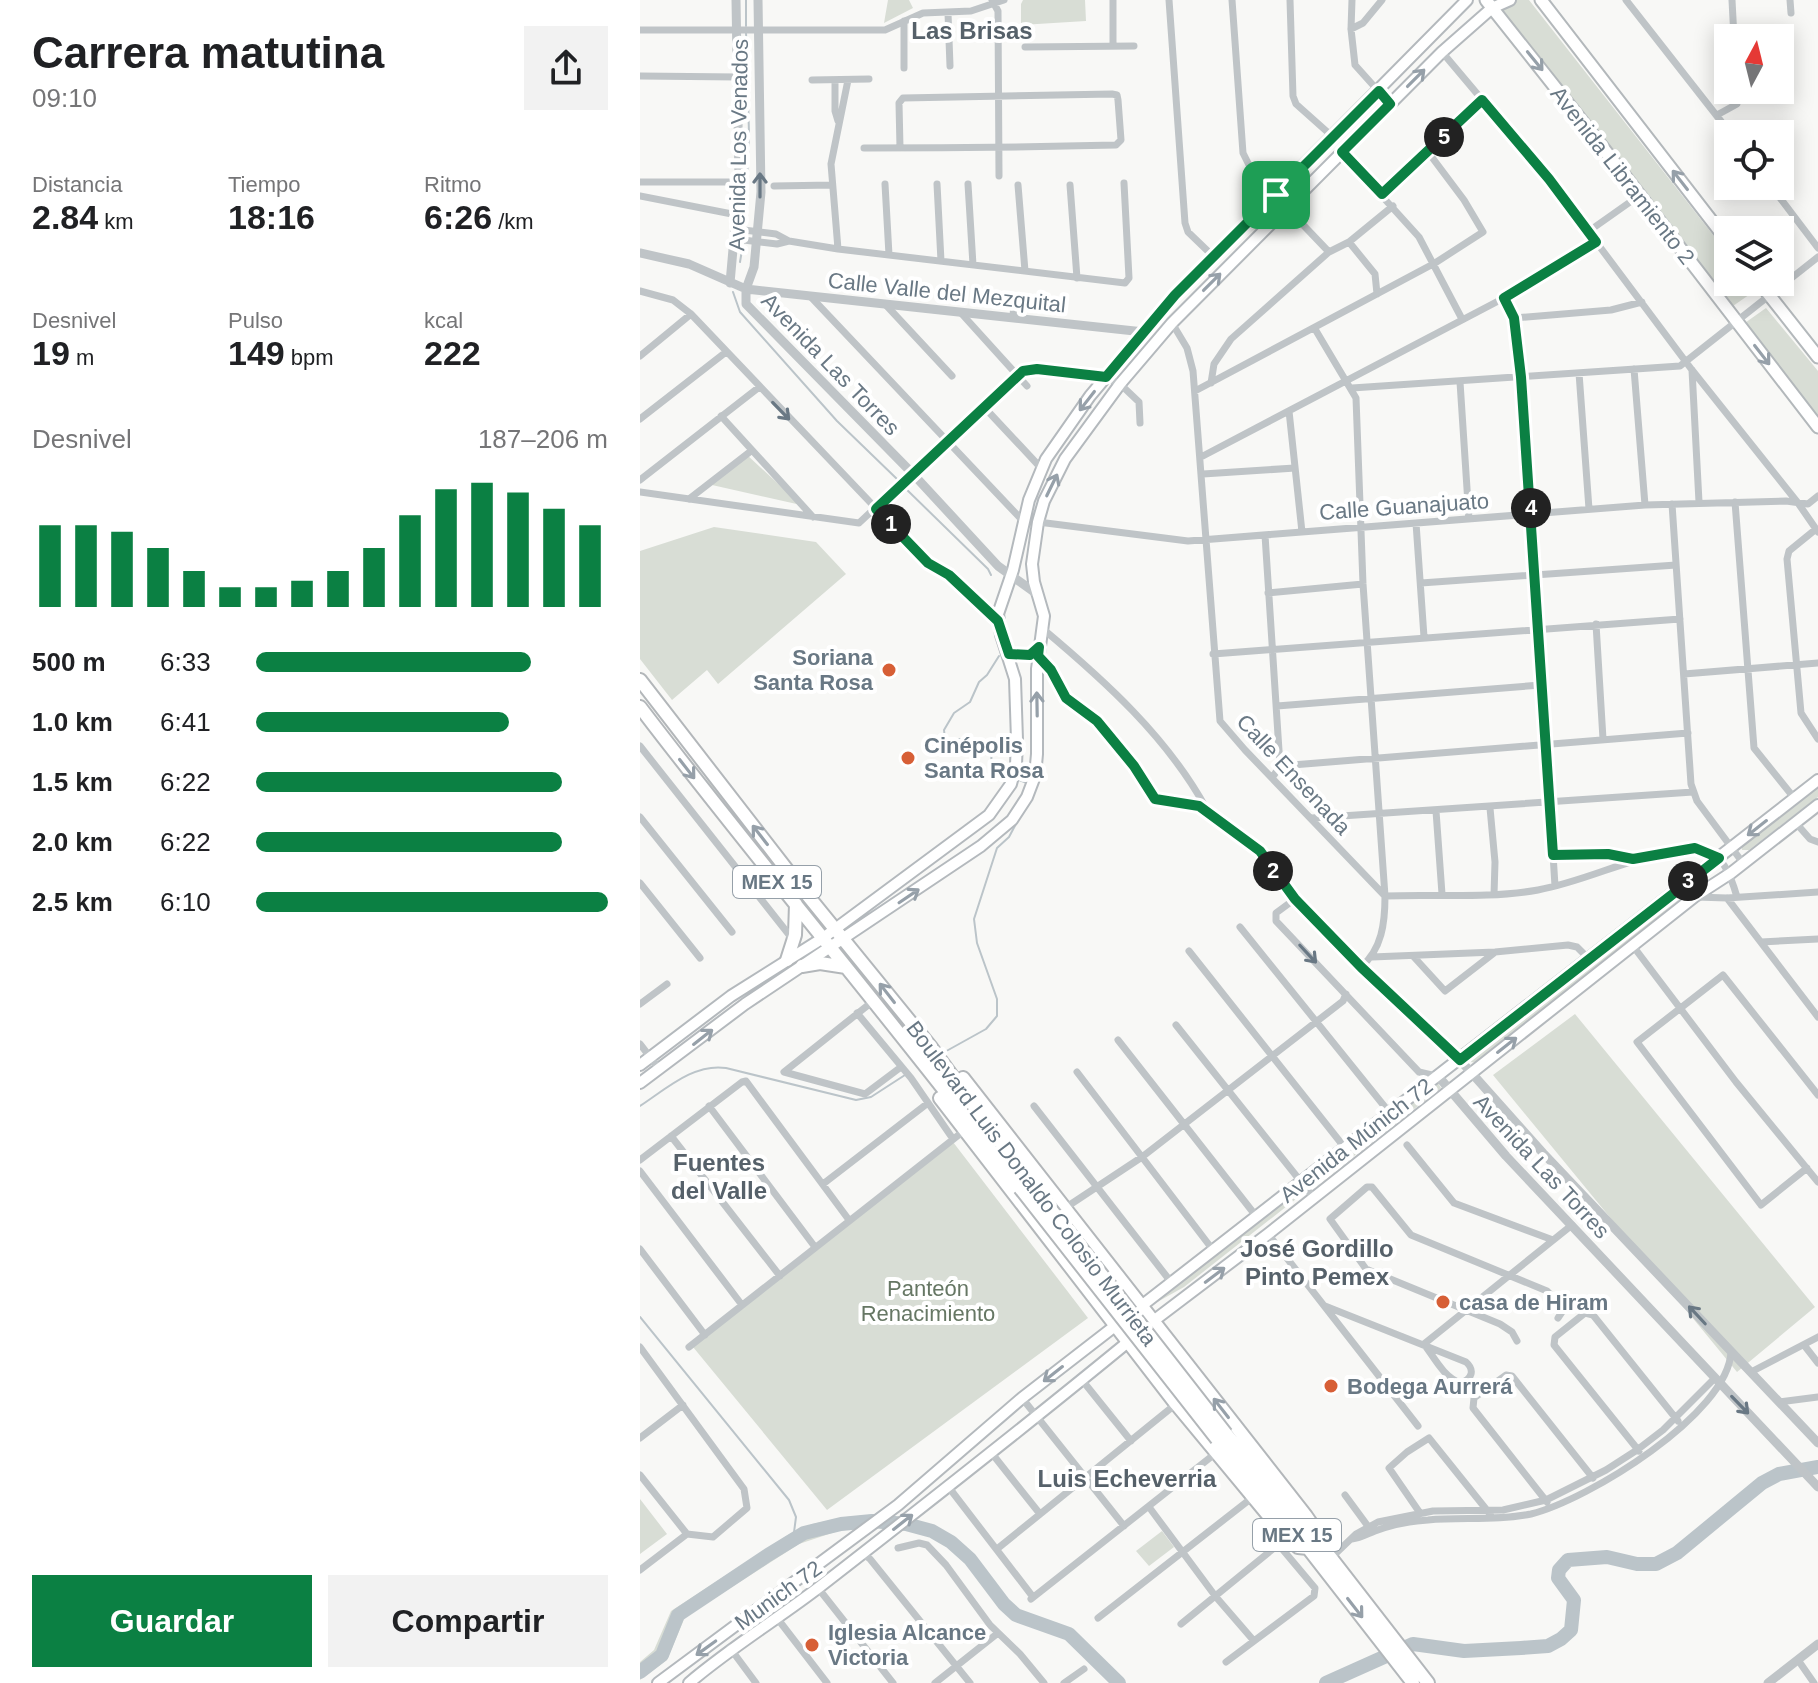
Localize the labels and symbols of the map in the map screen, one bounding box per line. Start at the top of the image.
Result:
district label: Las Brisas [911,17,1033,44]
north arrow [1714,24,1794,104]
street label: Avenida Los Venados [724,39,753,251]
one-way arrow [1526,50,1543,71]
one-way arrow [1406,69,1425,88]
street label: Avenida Libramiento 2 [1545,82,1700,269]
pin: 5 [1424,117,1464,157]
pin [1242,161,1310,229]
one-way arrow [1672,170,1689,191]
one-way arrow [752,172,768,199]
street label: Calle Valle del Mezquital [827,268,1067,317]
one-way arrow [1202,273,1221,292]
street label: Avenida Las Torres [757,288,905,440]
one-way arrow [1754,344,1771,365]
one-way arrow [1078,390,1095,411]
one-way arrow [772,401,791,421]
one-way arrow [1045,474,1060,498]
street label: Calle Guanajuato [1318,488,1490,525]
pin: 4 [1511,488,1551,528]
pin: 1 [871,504,911,544]
place label: Soriana Santa Rosa [753,645,874,695]
marker: Soriana Santa Rosa [880,661,898,679]
one-way arrow [1029,691,1045,718]
street label: Calle Ensenada [1232,709,1356,840]
place label: Cinépolis Santa Rosa [924,733,1045,783]
marker: Cinépolis Santa Rosa [899,749,917,767]
one-way arrow [679,758,696,779]
one-way arrow [1747,820,1768,837]
one-way arrow [751,825,769,846]
pin: 2 [1253,851,1293,891]
pin: 3 [1668,861,1708,901]
road number: MEX 15 [733,866,821,898]
one-way arrow [897,887,919,904]
one-way arrow [1298,944,1317,963]
one-way arrow [879,983,896,1004]
street label: Boulevard Luis Donaldo Colosio Murrieta [901,1016,1162,1351]
one-way arrow [692,1028,713,1045]
one-way arrow [1497,1037,1518,1055]
street label: Avenida Múnich 72 [1275,1073,1438,1208]
street label: Avenida Las Torres [1469,1089,1615,1243]
district label: Fuentes del Valle [671,1149,767,1204]
district label: José Gordillo Pinto Pemex [1240,1235,1394,1290]
one-way arrow [1203,1266,1225,1283]
park label: Panteón Renacimiento [861,1276,995,1326]
place label: casa de Hiram [1459,1290,1608,1315]
marker: casa de Hiram [1434,1293,1452,1311]
one-way arrow [1689,1305,1707,1325]
one-way arrow [1043,1365,1064,1382]
place label: Bodega Aurrerá [1347,1374,1513,1399]
marker: Bodega Aurrerá [1322,1377,1340,1395]
one-way arrow [1730,1395,1749,1415]
one-way arrow [1213,1398,1230,1420]
district label: Luis Echeverria [1038,1465,1217,1492]
one-way arrow [892,1514,913,1531]
road number: MEX 15 [1253,1519,1341,1551]
street label: Munich 72 [730,1555,827,1635]
one-way arrow [1346,1597,1364,1618]
place label: Iglesia Alcance Victoria [828,1620,986,1670]
marker: Iglesia Alcance Victoria [803,1636,821,1654]
one-way arrow [695,1639,717,1656]

